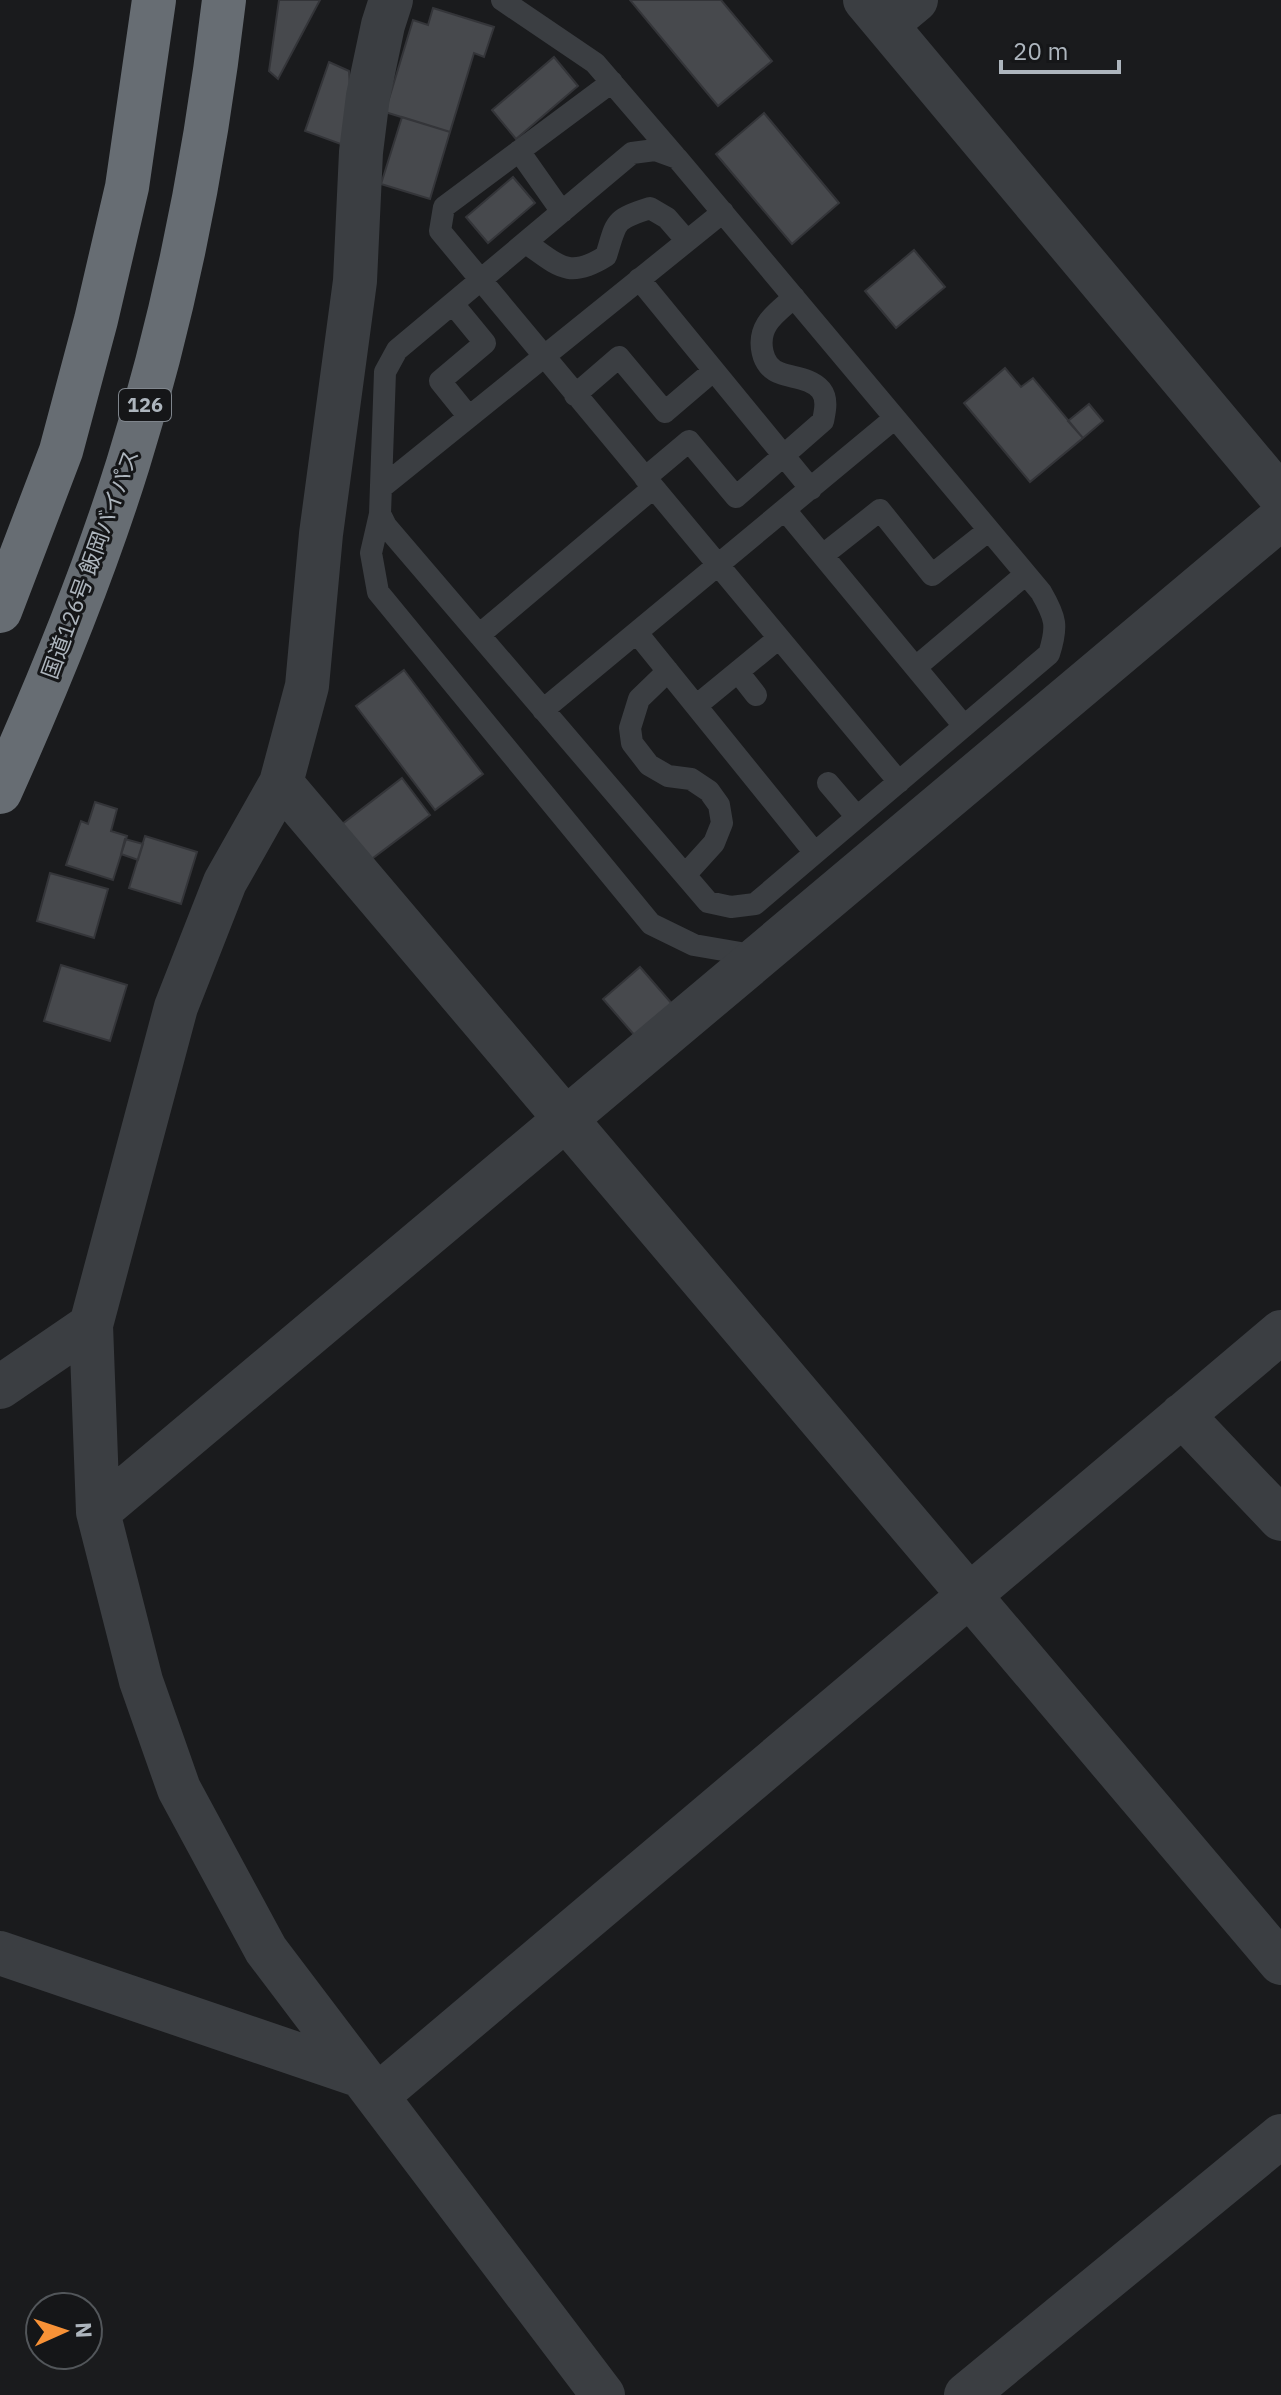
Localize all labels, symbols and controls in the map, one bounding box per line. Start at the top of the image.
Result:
scale bar [1001,24,1119,74]
text: 20 m [1013,35,1068,67]
road number: 126 [119,389,171,421]
street label: 国道126号 飯岡バイパス [34,445,145,683]
north arrow [24,2291,104,2371]
text: N [70,2321,99,2339]

